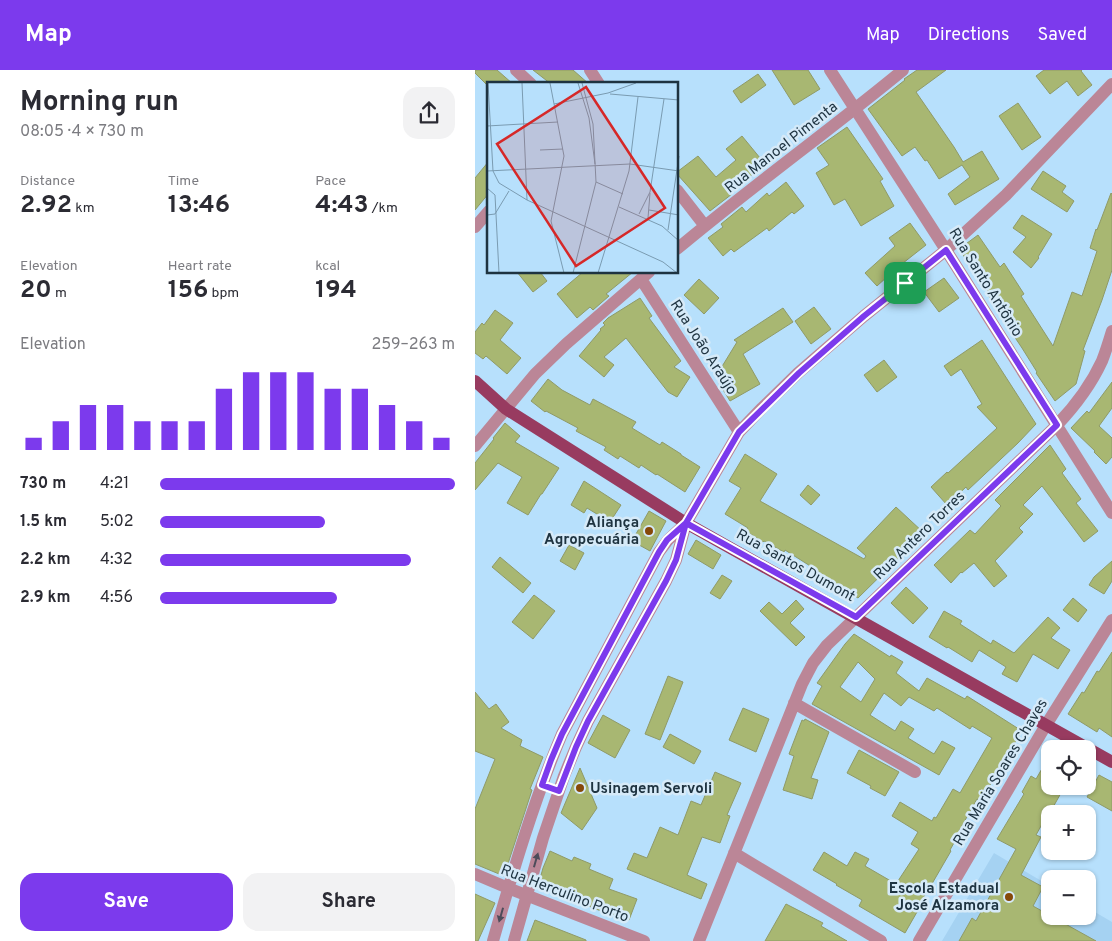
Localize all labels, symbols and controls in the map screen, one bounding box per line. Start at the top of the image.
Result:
text: Map [25,20,72,50]
text: Map [866,24,900,47]
text: Directions [928,24,1010,47]
text: Saved [1038,24,1087,47]
inset map [487,82,679,274]
text: Morning run [20,85,179,121]
button: share [403,87,455,139]
street label: Rua Manoel Pimenta [722,98,842,198]
text: 08:05 · 4 × 730 m [20,122,144,142]
text: Distance [20,173,75,190]
text: Time [168,173,199,190]
text: Pace [315,173,346,190]
text: 2.92 [20,190,72,222]
text: 13:46 [168,190,230,222]
text: 4:43 [315,190,369,222]
text: km [72,200,95,217]
text: /km [369,200,398,217]
street label: Rua Santo Antônio [944,225,1026,341]
text: Elevation [20,258,78,275]
text: Heart rate [168,258,232,275]
text: kcal [315,258,340,275]
pin [884,262,926,304]
icon: arrive [891,269,919,297]
text: 20 [20,275,52,307]
text: 156 [168,275,208,307]
text: 194 [315,275,357,307]
text: m [52,285,67,302]
text: bpm [208,285,239,302]
street label: Rua João Araújo [665,297,741,399]
text: Elevation [20,335,86,355]
text: 259–263 m [371,335,455,355]
text: 730 m [20,474,66,494]
text: 4:21 [100,474,129,494]
street label: Rua Antero Torres [870,488,970,585]
text: 1.5 km [20,512,67,532]
text: 5:02 [100,512,134,532]
place label: Aliança Agropecuária [544,514,639,550]
marker: Aliança Agropecuária [643,525,655,537]
street label: Rua Santos Dumont [732,526,858,607]
text: 2.2 km [20,550,70,570]
text: 4:32 [100,550,133,570]
text: 2.9 km [20,588,71,608]
text: 4:56 [100,588,133,608]
street label: Rua Maria Soares Chaves [950,696,1053,850]
map controls [1041,740,1096,925]
button: locate [1041,740,1096,795]
place label: Usinagem Servoli [590,780,712,799]
marker: Usinagem Servoli [574,782,586,794]
button: + [1041,805,1096,860]
one-way arrow [533,853,541,868]
street label: Rua Herculino Porto [498,861,631,928]
button: − [1041,870,1096,925]
button: Save [20,873,233,931]
button: Share [243,873,455,931]
place label: Escola Estadual José Alzamora [889,880,999,916]
marker: Escola Estadual José Alzamora [1003,891,1015,903]
one-way arrow [496,907,504,922]

